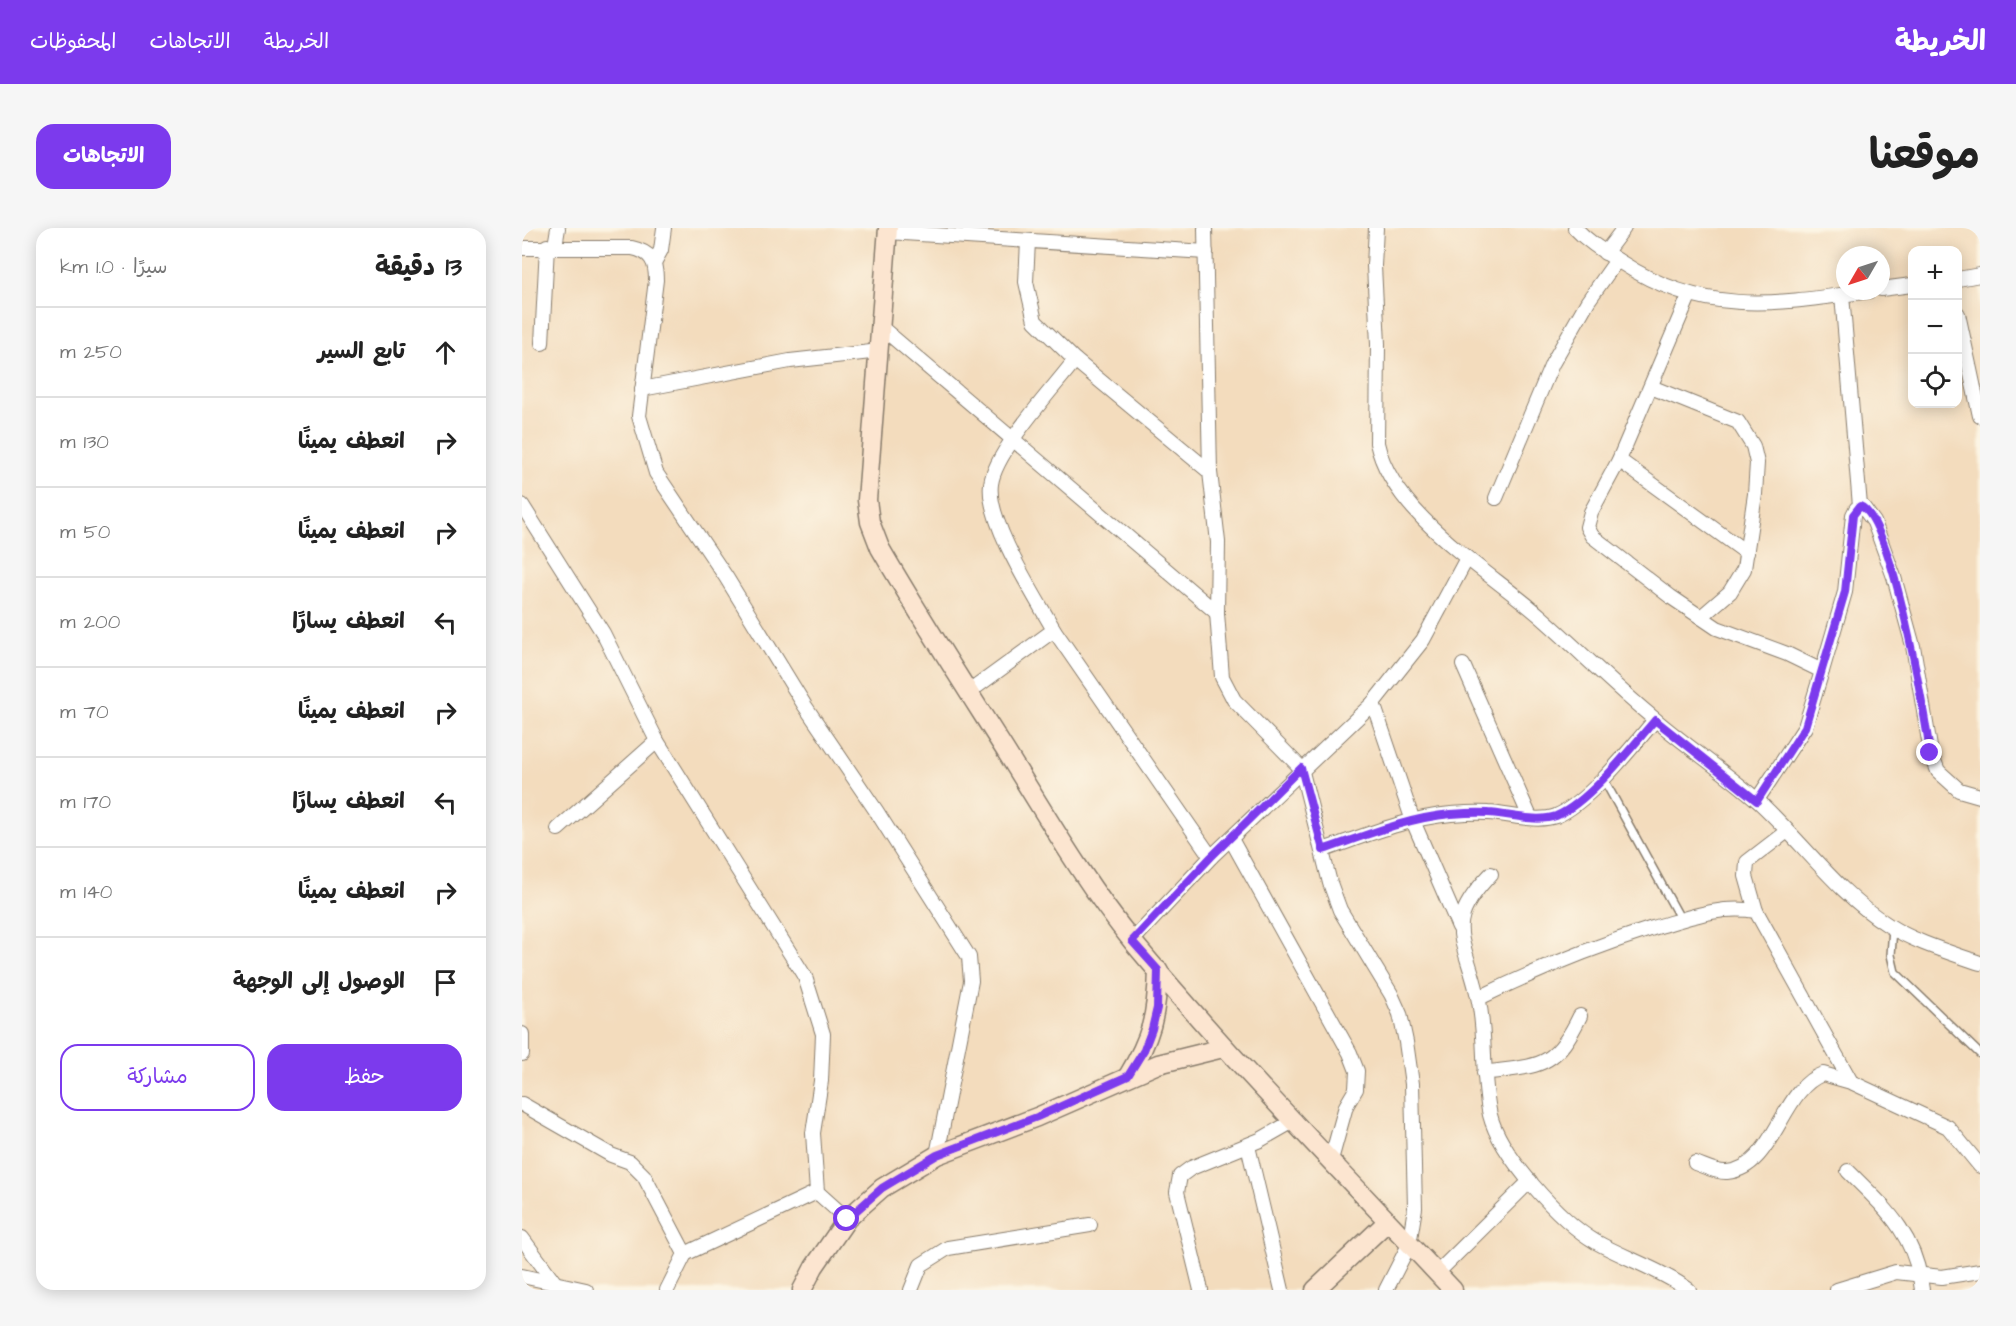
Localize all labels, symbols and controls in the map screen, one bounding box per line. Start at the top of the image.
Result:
text: الخريطة [1895,22,1986,61]
text: المحفوظات [30,27,116,56]
text: الاتجاهات [149,27,231,56]
text: الخريطة [264,27,329,56]
button: الاتجاهات [36,124,171,189]
text: موقعنا [1869,127,1980,185]
north arrow [1836,246,1890,300]
map controls [1908,246,1962,408]
button: + [1908,246,1962,300]
text: 13 دقيقة [375,249,462,285]
text: سيرًا · 1.0 km [60,253,168,281]
button: − [1908,300,1962,354]
text: تابع السير [318,336,405,367]
icon: ahead [429,336,462,369]
text: 250 m [60,338,122,366]
button: locate [1908,354,1962,408]
text: انعطف يمينًا [298,426,405,457]
icon: right [429,426,462,459]
text: 130 m [60,428,109,456]
text: انعطف يمينًا [298,516,405,547]
icon: right [429,516,462,549]
text: 50 m [60,518,110,546]
text: انعطف يسارًا [292,606,405,637]
icon: left [429,606,462,639]
text: 200 m [60,608,120,636]
text: انعطف يمينًا [298,696,405,727]
icon: right [429,696,462,729]
text: 70 m [60,698,109,726]
route end [1916,739,1942,765]
text: انعطف يسارًا [292,786,405,817]
icon: left [429,786,462,819]
text: 170 m [60,788,111,816]
text: انعطف يمينًا [298,876,405,907]
icon: right [429,876,462,909]
text: 140 m [60,878,112,906]
text: الوصول إلى الوجهة [233,966,405,997]
icon: arrive [429,966,462,999]
button: مشاركة [60,1044,255,1111]
button: حفظ [267,1044,462,1111]
route start [833,1205,859,1231]

